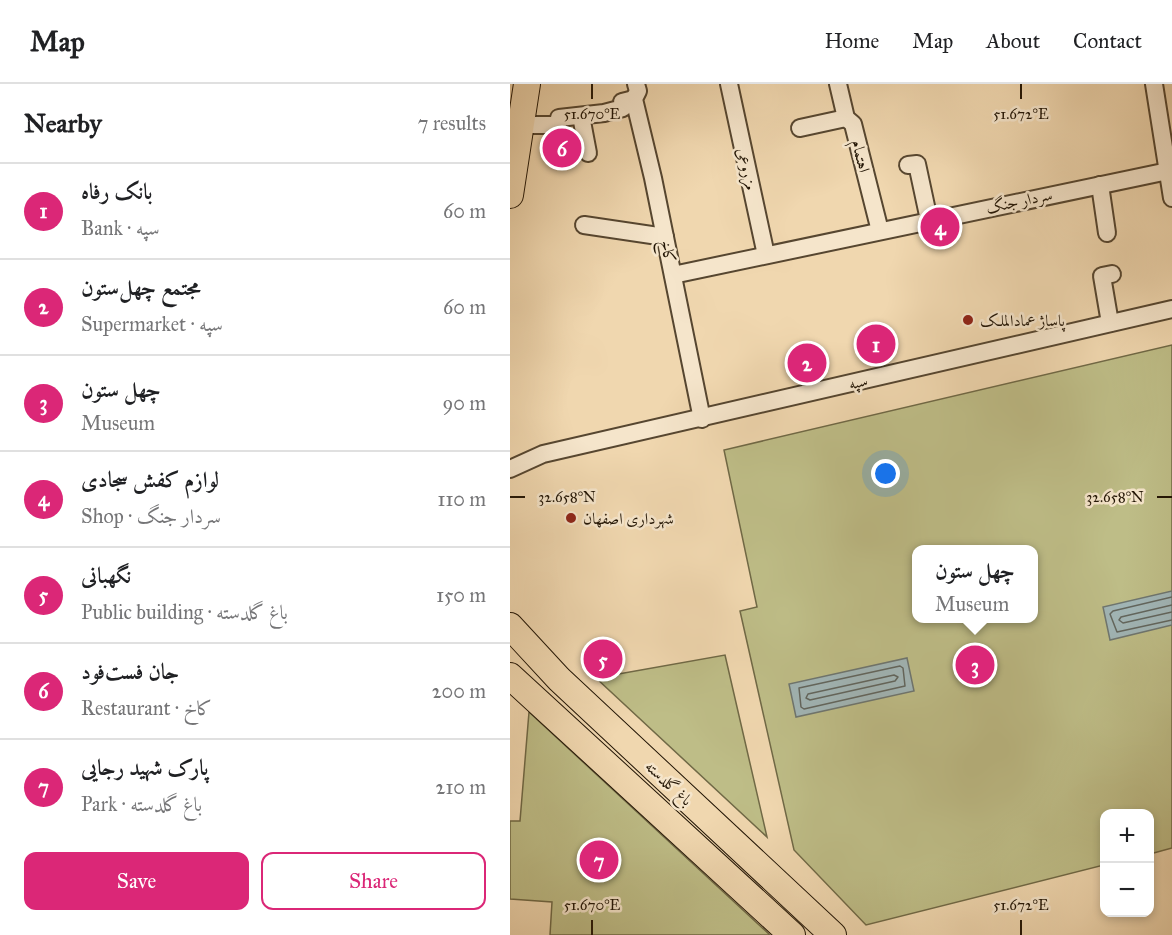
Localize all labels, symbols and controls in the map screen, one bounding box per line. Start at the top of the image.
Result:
text: Map [30,24,85,59]
text: Home [824,28,879,54]
text: Map [912,28,953,54]
text: About [986,28,1040,54]
text: Contact [1073,28,1142,54]
text: 51.670°E [564,105,621,123]
text: 51.672°E [993,105,1049,123]
text: Nearby [24,107,102,139]
text: 7 results [418,111,486,135]
pin: 6 [542,126,582,170]
street label: اهتمام [843,138,874,175]
street label: مزروعی [731,146,761,193]
text: بانک رفاه [81,178,152,205]
street label: سردار جنگ [984,184,1054,218]
text: 1 [40,199,47,223]
text: 60 m [443,199,486,223]
pin: 4 [920,204,960,250]
text: Bank · سپه [81,216,160,240]
street label: کاخ [651,238,680,265]
text: مجتمع چهل‌ستون [81,274,201,301]
text: 2 [39,295,48,319]
text: 60 m [443,295,486,319]
place label: پاساژ عمادالملک [980,311,1066,332]
text: Supermarket · سپه [81,312,223,336]
marker: پاساژ عمادالملک [961,313,975,327]
pin: 1 [856,322,896,366]
pin: 2 [788,340,826,386]
street label: سپه [847,371,870,395]
text: چهل ستون [81,376,161,403]
text: 3 [40,391,48,415]
text: 90 m [443,391,486,415]
text: Museum [81,411,155,435]
your location [871,459,900,488]
text: لوازم کفش سجادی [81,466,219,493]
text: 4 [38,487,49,511]
text: 110 m [438,487,486,511]
text: 32.658°N [538,488,596,506]
text: 32.658°N [1086,488,1144,506]
text: Shop · سردار جنگ [81,504,221,528]
place label: شهرداری اصفهان [583,509,674,529]
marker: شهرداری اصفهان [564,511,578,525]
popup [912,545,1038,623]
text: چهل ستون [935,557,1015,584]
text: نگهبانی [81,562,131,589]
text: 5 [39,583,48,607]
text: 150 m [436,583,486,607]
text: Museum [935,592,1009,616]
text: Public building · باغ گلدسته [81,600,288,624]
pin: 5 [584,636,622,682]
pin: 3 [956,642,994,688]
text: جان فست‌فود [81,658,179,685]
text: 6 [38,679,49,703]
text: 200 m [432,679,486,703]
text: Restaurant · کاخ [81,696,212,720]
text: پارک شهید رجایی [81,754,208,781]
street label: باغ گلدسته [639,756,696,812]
text: 7 [38,775,49,799]
text: 210 m [436,775,486,799]
text: Park · باغ گلدسته [81,792,202,816]
map controls [1100,809,1154,917]
button: + [1100,809,1154,863]
pin: 7 [580,838,619,882]
button: Save [24,852,249,910]
button: Share [261,852,486,910]
button: − [1100,863,1154,917]
text: 51.670°E [564,896,621,914]
text: 51.672°E [993,896,1049,914]

